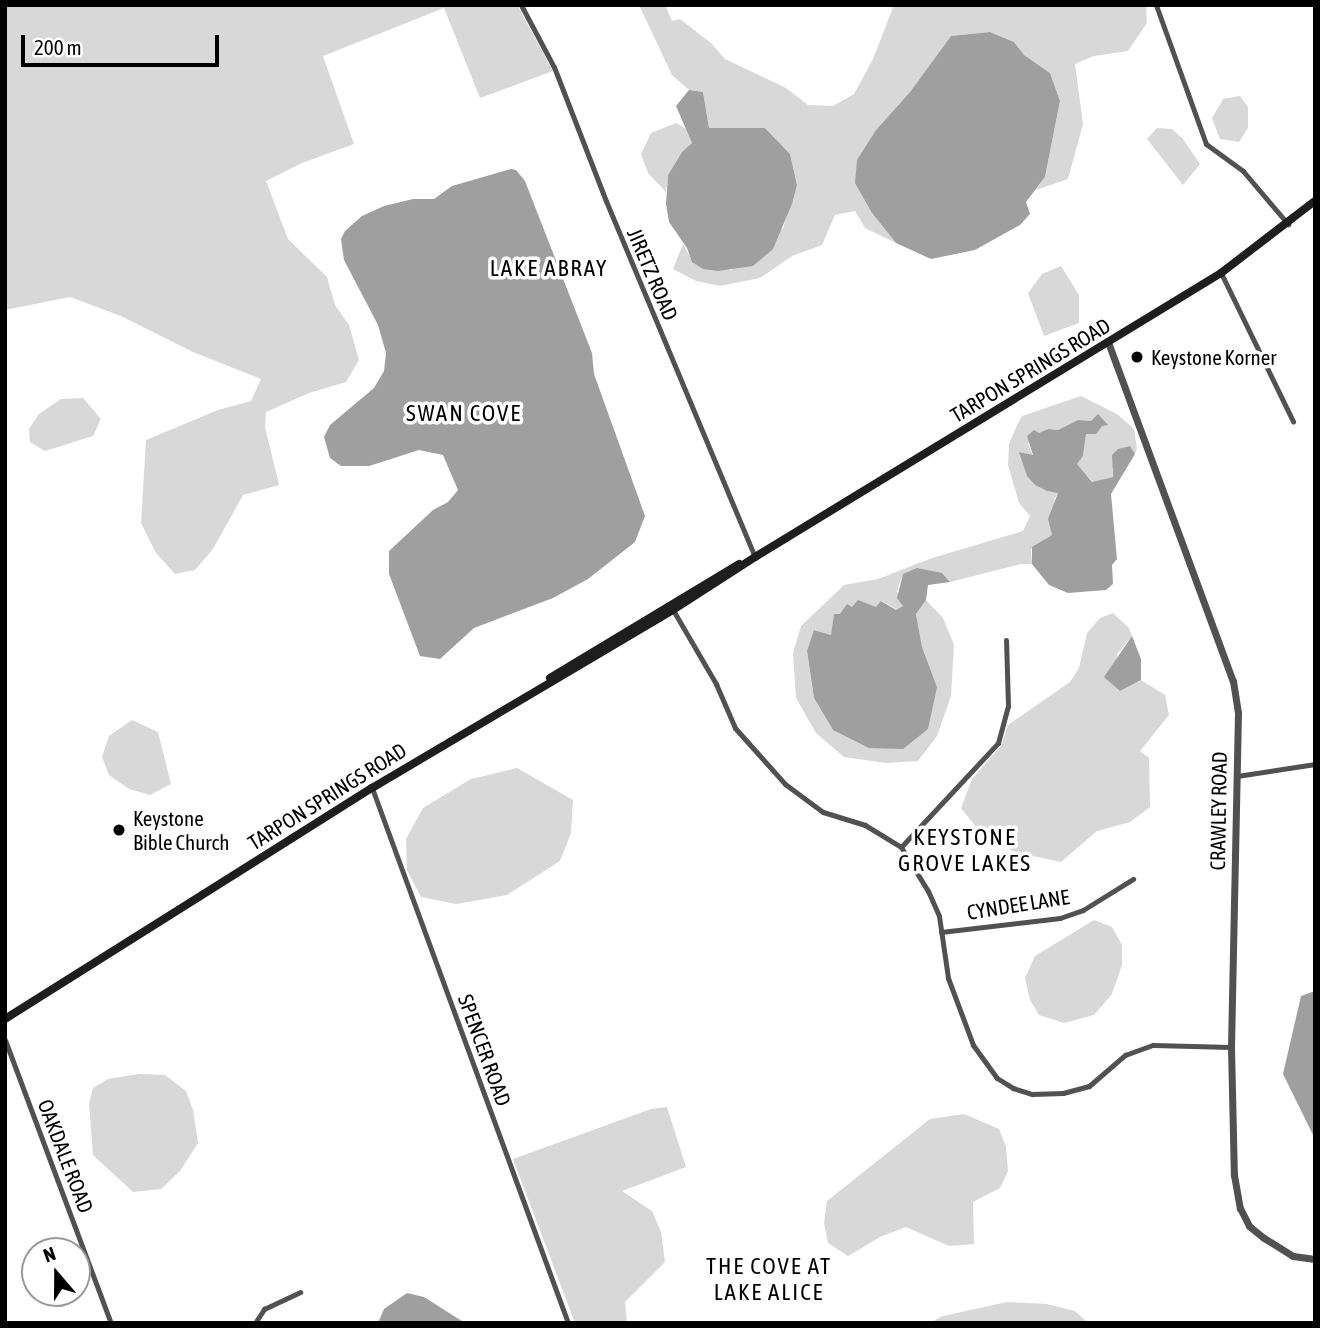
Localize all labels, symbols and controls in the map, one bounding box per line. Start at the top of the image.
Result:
scale bar [24,21,222,65]
text: 200 m [34,35,82,59]
street label: JIRETZ ROAD [622,224,684,324]
district label: LAKE ABRAY [491,254,607,282]
street label: TARPON SPRINGS ROAD [946,312,1114,428]
place label: Keystone Korner [1151,344,1276,370]
marker: Keystone Korner [1129,349,1145,365]
district label: SWAN COVE [407,399,521,427]
street label: TARPON SPRINGS ROAD [243,737,411,855]
street label: CRAWLEY ROAD [1204,751,1232,871]
place label: Keystone Bible Church [133,805,229,855]
marker: Keystone Bible Church [111,822,127,838]
district label: KEYSTONE GROVE LAKES [899,823,1031,877]
street label: CYNDEE LANE [965,883,1071,925]
street label: SPENCER ROAD [453,991,517,1109]
street label: OAKDALE ROAD [33,1096,99,1216]
north arrow [21,1237,91,1307]
text: N [40,1242,59,1266]
district label: THE COVE AT LAKE ALICE [707,1252,831,1306]

